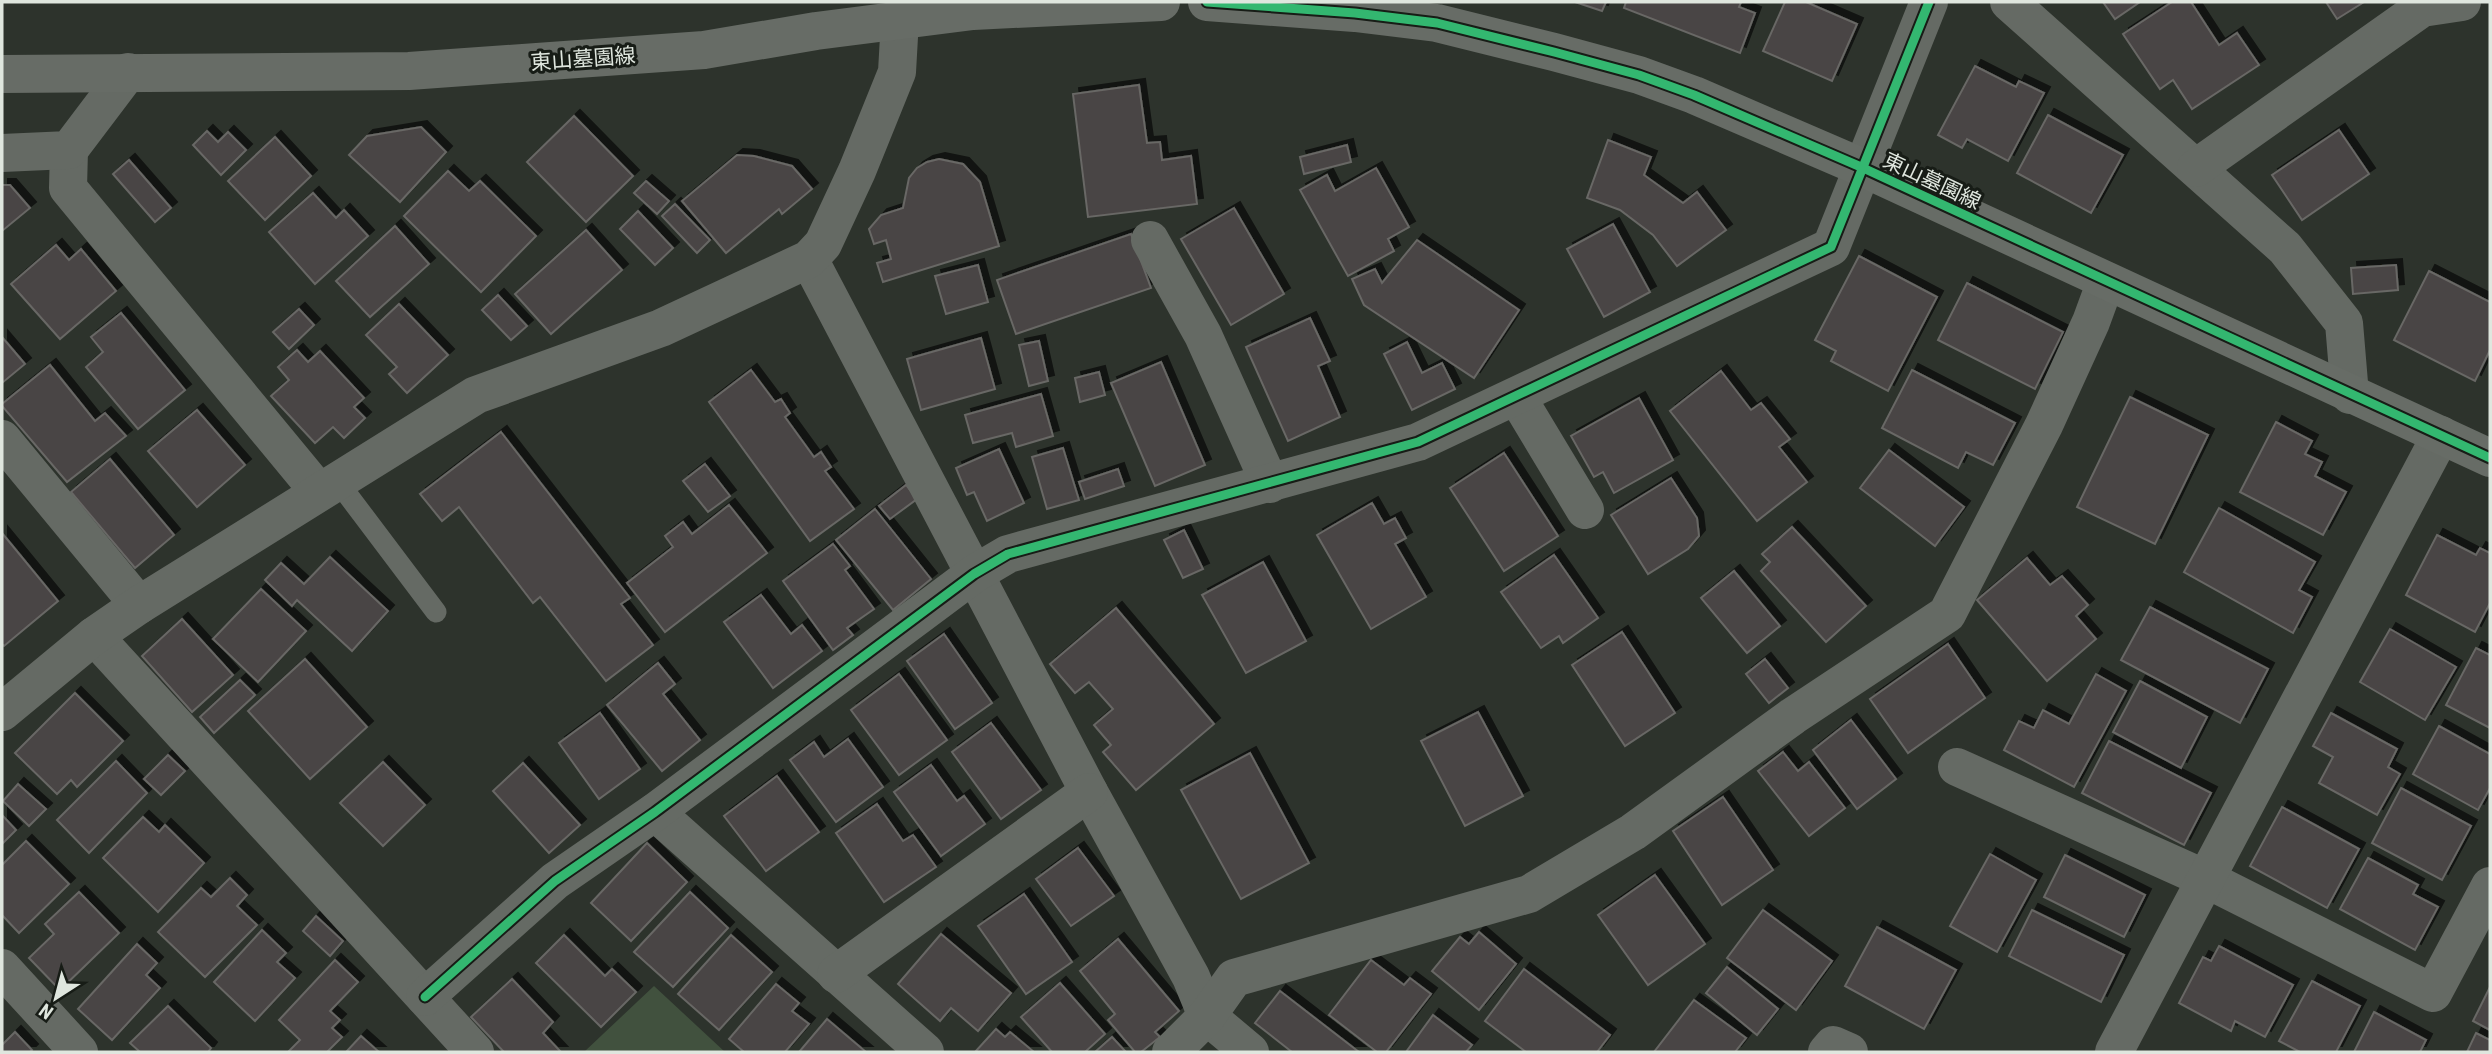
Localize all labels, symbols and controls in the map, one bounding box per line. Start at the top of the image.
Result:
street label: 東山墓園線 [530,43,636,75]
street label: 東山墓園線 [1879,148,1985,214]
north arrow [21,963,91,1033]
text: N [35,999,58,1024]

